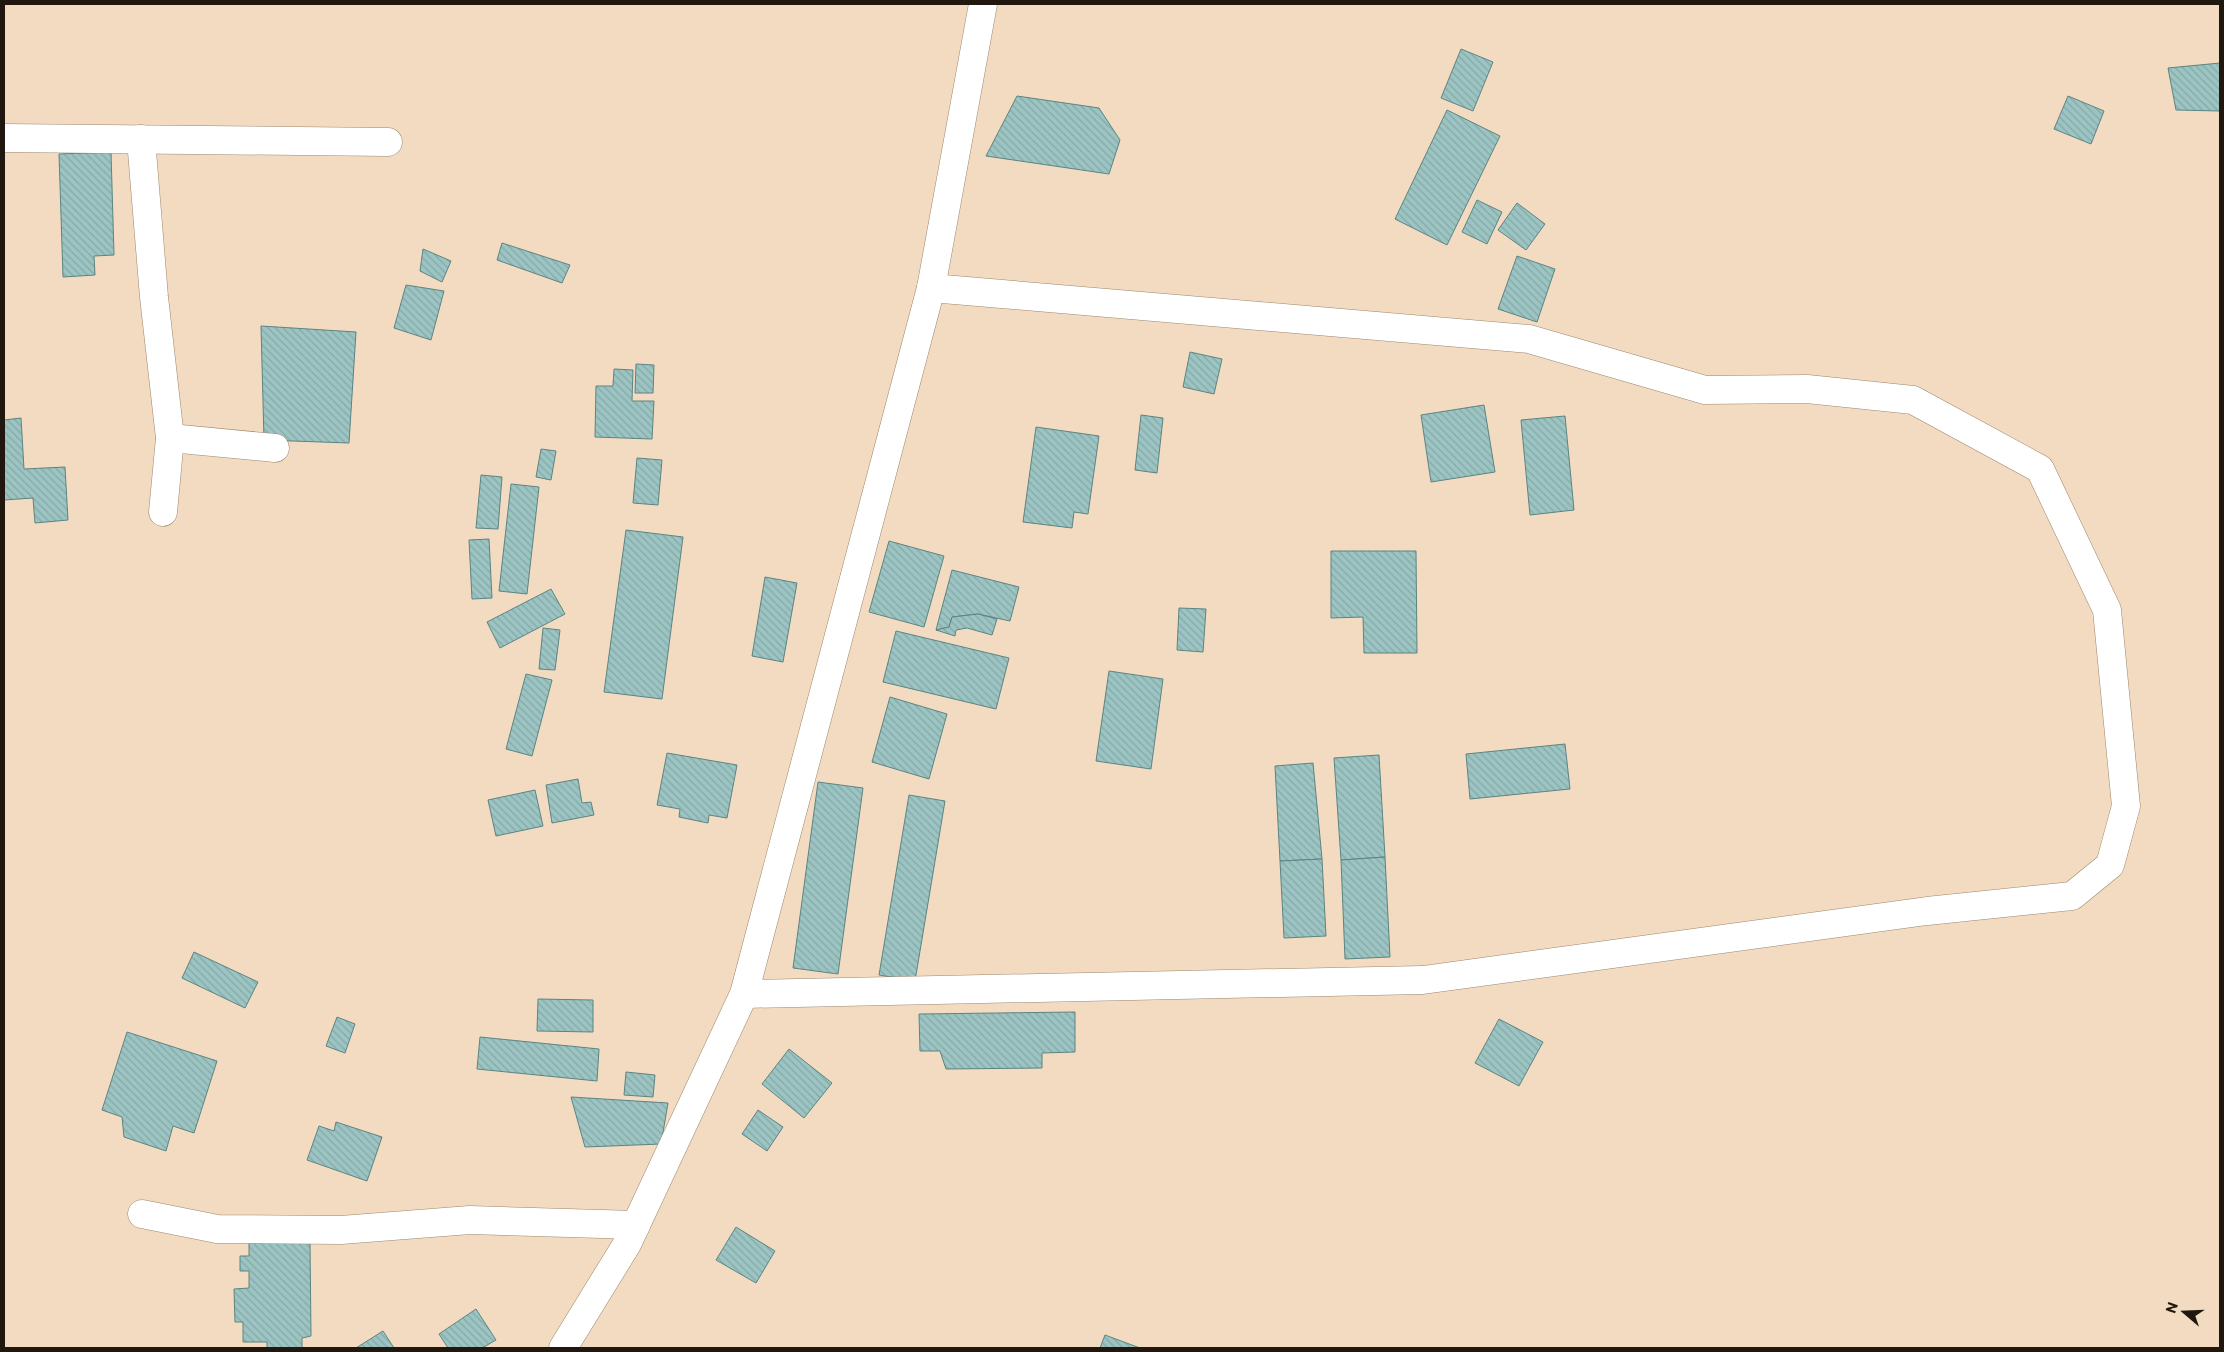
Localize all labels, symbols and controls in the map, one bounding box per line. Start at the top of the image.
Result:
north arrow [2159,1287,2209,1337]
text: N [2161,1300,2181,1315]

